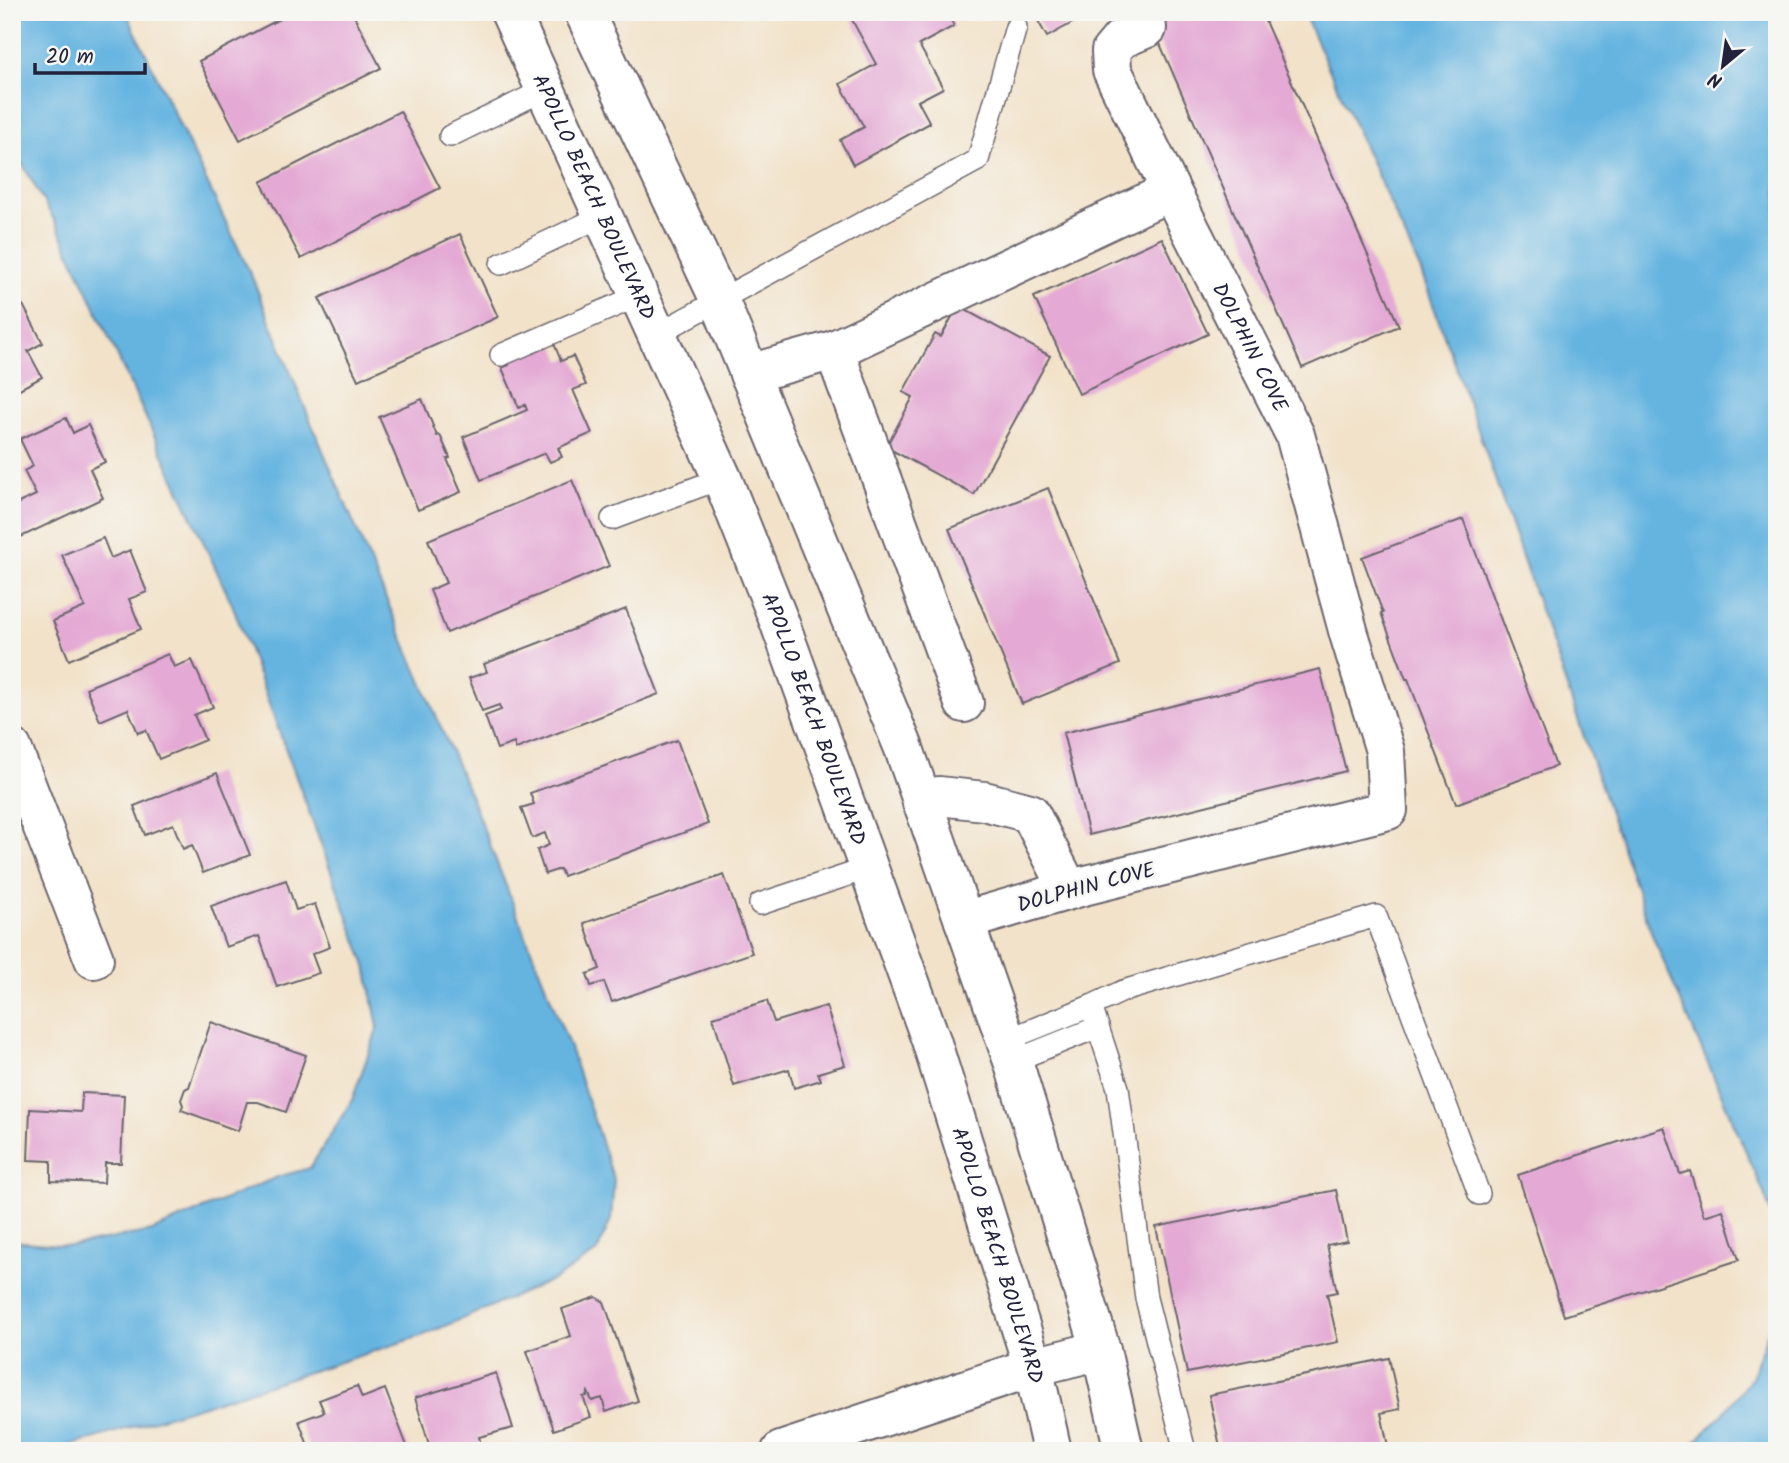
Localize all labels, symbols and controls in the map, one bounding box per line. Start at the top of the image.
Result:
scale bar [35,32,145,76]
north arrow [1688,32,1758,102]
text: 20 m [46,41,94,74]
text: N [1703,63,1728,95]
street label: APOLLO BEACH BOULEVARD [522,69,663,326]
street label: DOLPHIN COVE [1202,277,1296,419]
street label: APOLLO BEACH BOULEVARD [751,588,874,851]
street label: DOLPHIN COVE [1014,854,1160,923]
street label: APOLLO BEACH BOULEVARD [941,1123,1051,1387]

